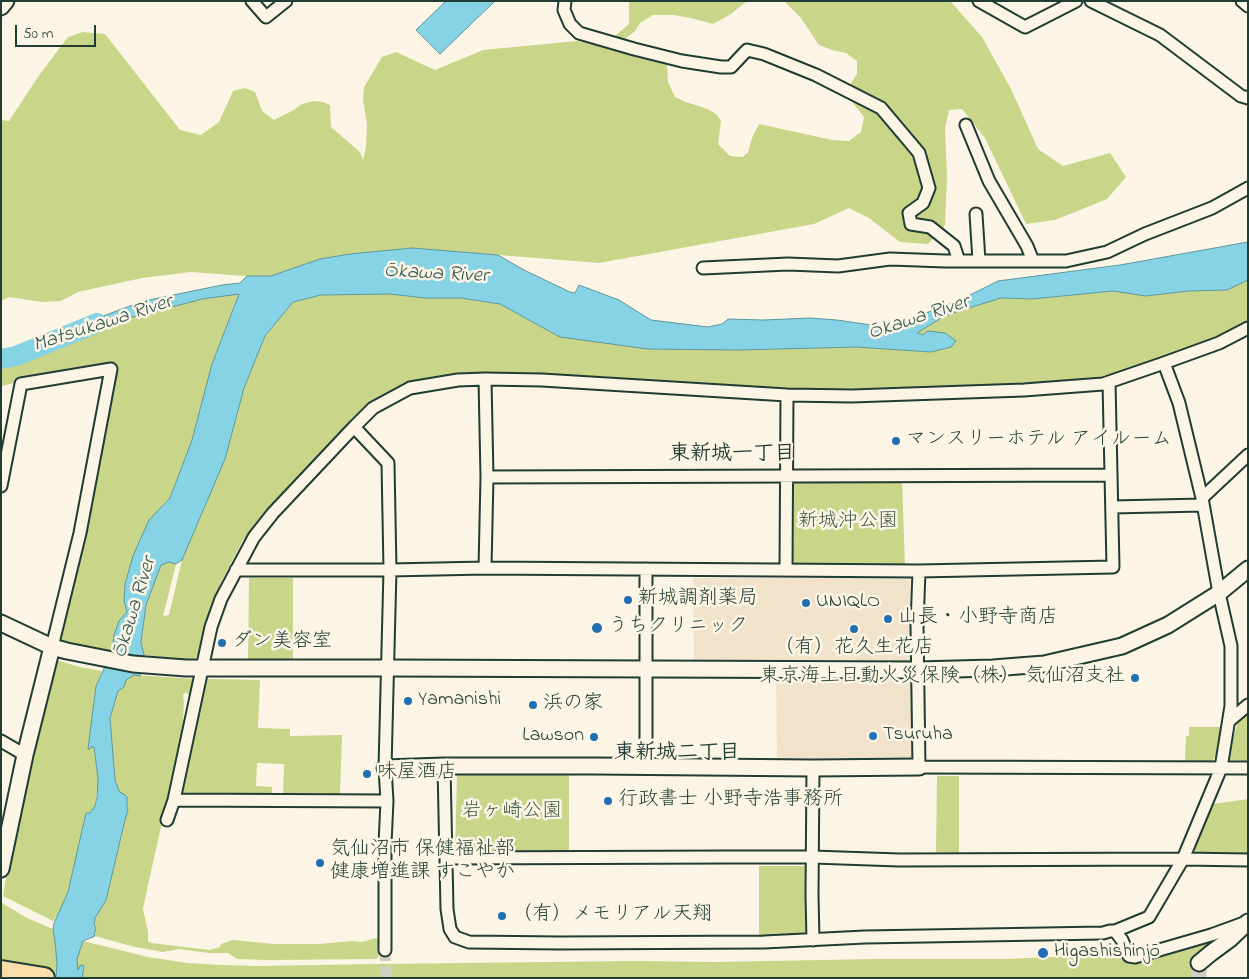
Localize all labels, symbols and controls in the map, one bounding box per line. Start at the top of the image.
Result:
scale bar [18,15,99,47]
text: 50 m [23,23,53,45]
water label: Ōkawa River [383,260,489,290]
water label: Matsukawa River [30,291,176,359]
water label: Ōkawa River [865,291,973,347]
place label: マンスリーホテル アイルーム [906,429,1172,453]
marker: マンスリーホテル アイルーム [890,435,902,447]
district label: 東新城一丁目 [669,443,795,469]
park label: 新城沖公園 [798,511,898,535]
water label: Ōkawa River [109,554,163,662]
place label: 新城調剤薬局 [638,588,758,612]
place label: UNIQLO [816,591,880,615]
marker: 新城調剤薬局 [622,594,634,606]
marker: UNIQLO [800,597,812,609]
place label: 山長・小野寺商店 [898,607,1058,631]
marker: 山長・小野寺商店 [882,613,894,625]
place label: うちクリニック [608,616,748,640]
marker: うちクリニック [590,621,604,635]
marker: （有）花久生花店 [848,623,860,635]
place label: ダン美容室 [232,631,332,655]
marker: ダン美容室 [216,637,228,649]
place label: （有）花久生花店 [774,637,934,661]
place label: 東京海上日動火災保険（株） 気仙沼支社 [760,666,1125,690]
marker: 東京海上日動火災保険（株） 気仙沼支社 [1129,672,1141,684]
place label: Yamanishi [418,689,501,713]
place label: 浜の家 [543,693,603,717]
marker: Yamanishi [402,695,414,707]
marker: 浜の家 [527,699,539,711]
place label: Tsuruha [883,724,953,748]
place label: Lawson [522,725,584,749]
marker: Tsuruha [867,730,879,742]
marker: Lawson [588,731,600,743]
district label: 東新城二丁目 [614,742,740,768]
place label: 味屋酒店 [377,762,457,786]
marker: 味屋酒店 [361,768,373,780]
place label: 行政書士 小野寺浩事務所 [618,789,843,813]
marker: 行政書士 小野寺浩事務所 [602,795,614,807]
park label: 岩ヶ崎公園 [462,801,562,825]
place label: 気仙沼市 保健福祉部 健康増進課 すこやか [330,839,515,886]
marker: 気仙沼市 保健福祉部 健康増進課 すこやか [314,857,326,869]
place label: （有）メモリアル天翔 [512,904,712,928]
marker: （有）メモリアル天翔 [496,910,508,922]
place label: Higashishinjō [1054,941,1160,965]
marker: Higashishinjō [1036,946,1050,960]

